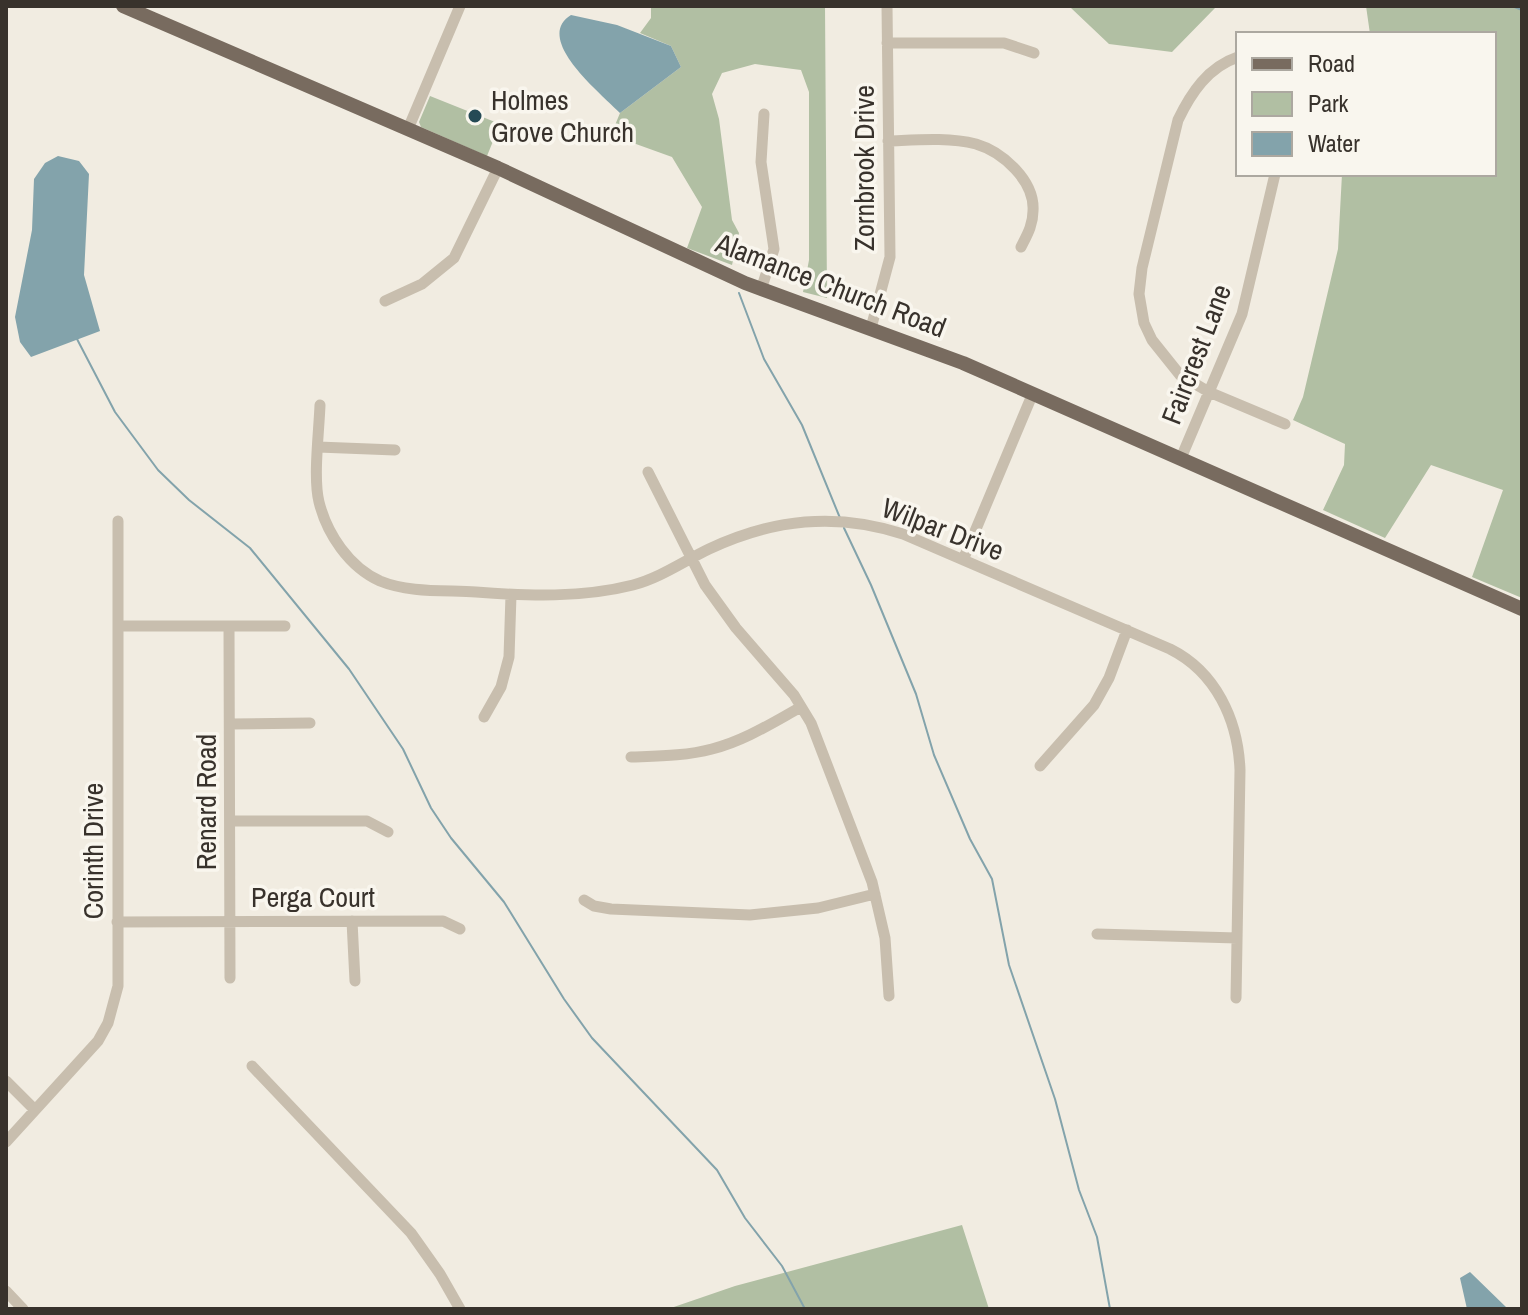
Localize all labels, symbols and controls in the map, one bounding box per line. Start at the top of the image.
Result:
legend [1236,32,1496,176]
text: Road [1308,47,1355,79]
place label: Holmes Grove Church [491,81,634,151]
street label: Zornbrook Drive [845,85,883,251]
text: Park [1308,87,1349,119]
marker: Holmes Grove Church [466,107,484,125]
text: Water [1308,127,1360,159]
street label: Alamance Church Road [709,223,952,346]
street label: Faircrest Lane [1152,279,1240,429]
street label: Wilpar Drive [877,488,1009,570]
street label: Renard Road [187,734,225,870]
street label: Corinth Drive [74,783,112,919]
street label: Perga Court [251,878,375,916]

